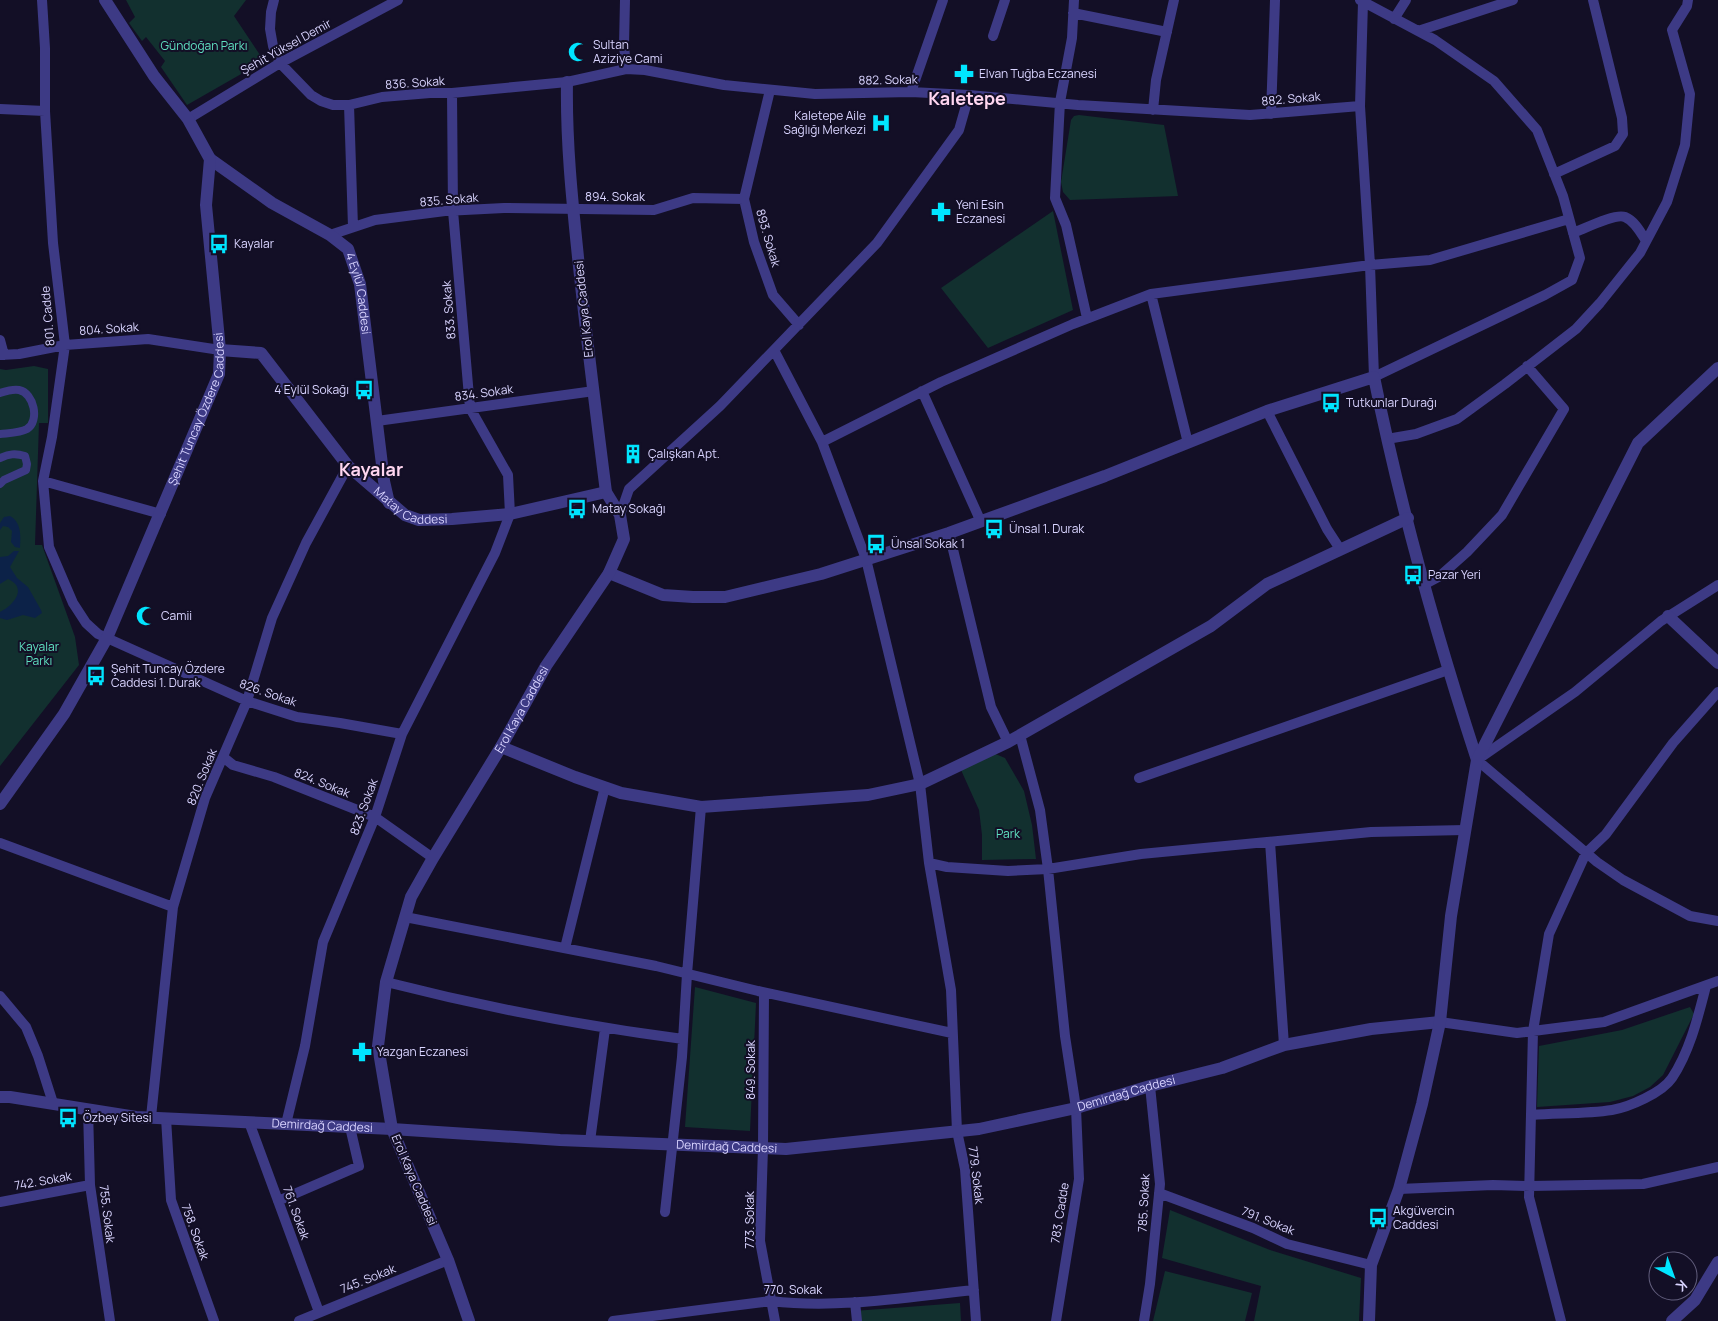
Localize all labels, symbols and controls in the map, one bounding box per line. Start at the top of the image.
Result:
street label: Şehit Yüksel Demir [237,14,335,79]
place label: Sultan Aziziye Cami [593,36,663,67]
park label: Gündoğan Parkı [161,37,247,54]
mosque icon: Sultan Aziziye Cami [567,41,589,63]
pharmacy icon: Elvan Tuğba Eczanesi [953,63,975,85]
place label: Elvan Tuğba Eczanesi [979,65,1097,82]
street label: 882. Sokak [858,70,919,89]
street label: 836. Sokak [385,72,446,93]
district label: Kaletepe [928,86,1006,110]
street label: 882. Sokak [1261,87,1322,110]
place label: Kaletepe Aile Sağlığı Merkezi [783,107,866,138]
hospital icon: Kaletepe Aile Sağlığı Merkezi [870,112,892,134]
street label: 835. Sokak [419,188,480,211]
street label: 894. Sokak [585,188,646,205]
place label: Yeni Esin Eczanesi [956,196,1005,227]
pharmacy icon: Yeni Esin Eczanesi [930,201,952,223]
street label: 893. Sokak [752,207,785,270]
bus stop icon: Kayalar [208,233,230,255]
place label: Kayalar [234,235,275,252]
street label: 4 Eylül Caddesi [342,250,375,335]
street label: Erol Kaya Caddesi [570,260,597,358]
street label: 833. Sokak [437,279,460,340]
street label: 801. Cadde [36,285,59,347]
street label: 804. Sokak [79,318,140,339]
street label: Şehit Tuncay Özdere Caddesi [164,332,228,488]
bus stop icon: 4 Eylül Sokağı [353,379,375,401]
street label: 834. Sokak [454,380,515,405]
place label: 4 Eylül Sokağı [274,381,349,398]
bus stop icon: Tutkunlar Durağı [1320,392,1342,414]
place label: Tutkunlar Durağı [1346,394,1437,411]
building icon: Çalışkan Apt. [622,443,644,465]
place label: Çalışkan Apt. [648,445,720,462]
district label: Kayalar [339,457,403,481]
street label: Matay Caddesi [370,483,448,528]
bus stop icon: Matay Sokağı [566,498,588,520]
place label: Matay Sokağı [592,500,666,517]
bus stop icon: Ünsal 1. Durak [983,518,1005,540]
place label: Ünsal 1. Durak [1009,520,1085,537]
bus stop icon: Ünsal Sokak 1 [865,533,887,555]
place label: Ünsal Sokak 1 [891,535,965,552]
bus stop icon: Pazar Yeri [1402,564,1424,586]
place label: Pazar Yeri [1428,566,1481,583]
mosque icon: Camii [135,605,157,627]
place label: Camii [161,607,192,624]
park label: Kayalar Parkı [19,638,60,669]
place label: Şehit Tuncay Özdere Caddesi 1. Durak [111,660,225,691]
street label: Erol Kaya Caddesi [490,663,552,756]
bus stop icon: Şehit Tuncay Özdere Caddesi 1. Durak [85,665,107,687]
street label: 826. Sokak [237,675,300,711]
street label: 820. Sokak [182,745,221,808]
street label: 824. Sokak [292,764,354,802]
street label: 823. Sokak [345,775,382,837]
park label: Park [996,825,1021,842]
street label: 849. Sokak [742,1039,759,1100]
pharmacy icon: Yazgan Eczanesi [351,1041,373,1063]
place label: Yazgan Eczanesi [377,1043,468,1060]
street label: Demirdağ Caddesi [1075,1071,1177,1115]
bus stop icon: Özbey Sitesi [57,1107,79,1129]
place label: Özbey Sitesi [83,1109,152,1126]
street label: Demirdağ Caddesi [271,1114,373,1136]
street label: Erol Kaya Caddesi [388,1132,441,1228]
street label: Demirdağ Caddesi [676,1136,778,1157]
street label: 779. Sokak [965,1145,989,1206]
street label: 742. Sokak [13,1167,74,1194]
street label: 785. Sokak [1133,1172,1154,1233]
street label: 783. Cadde [1046,1181,1073,1245]
street label: 755. Sokak [96,1184,120,1245]
street label: 761. Sokak [279,1184,314,1243]
street label: 773. Sokak [741,1190,758,1249]
street label: 758. Sokak [177,1201,214,1263]
street label: 791. Sokak [1239,1202,1298,1239]
place label: Akgüvercin Caddesi [1393,1202,1454,1233]
bus stop icon: Akgüvercin Caddesi [1367,1207,1389,1229]
north arrow [1648,1251,1698,1301]
street label: 745. Sokak [338,1259,399,1297]
text: K [1671,1276,1692,1297]
street label: 770. Sokak [764,1281,823,1298]

